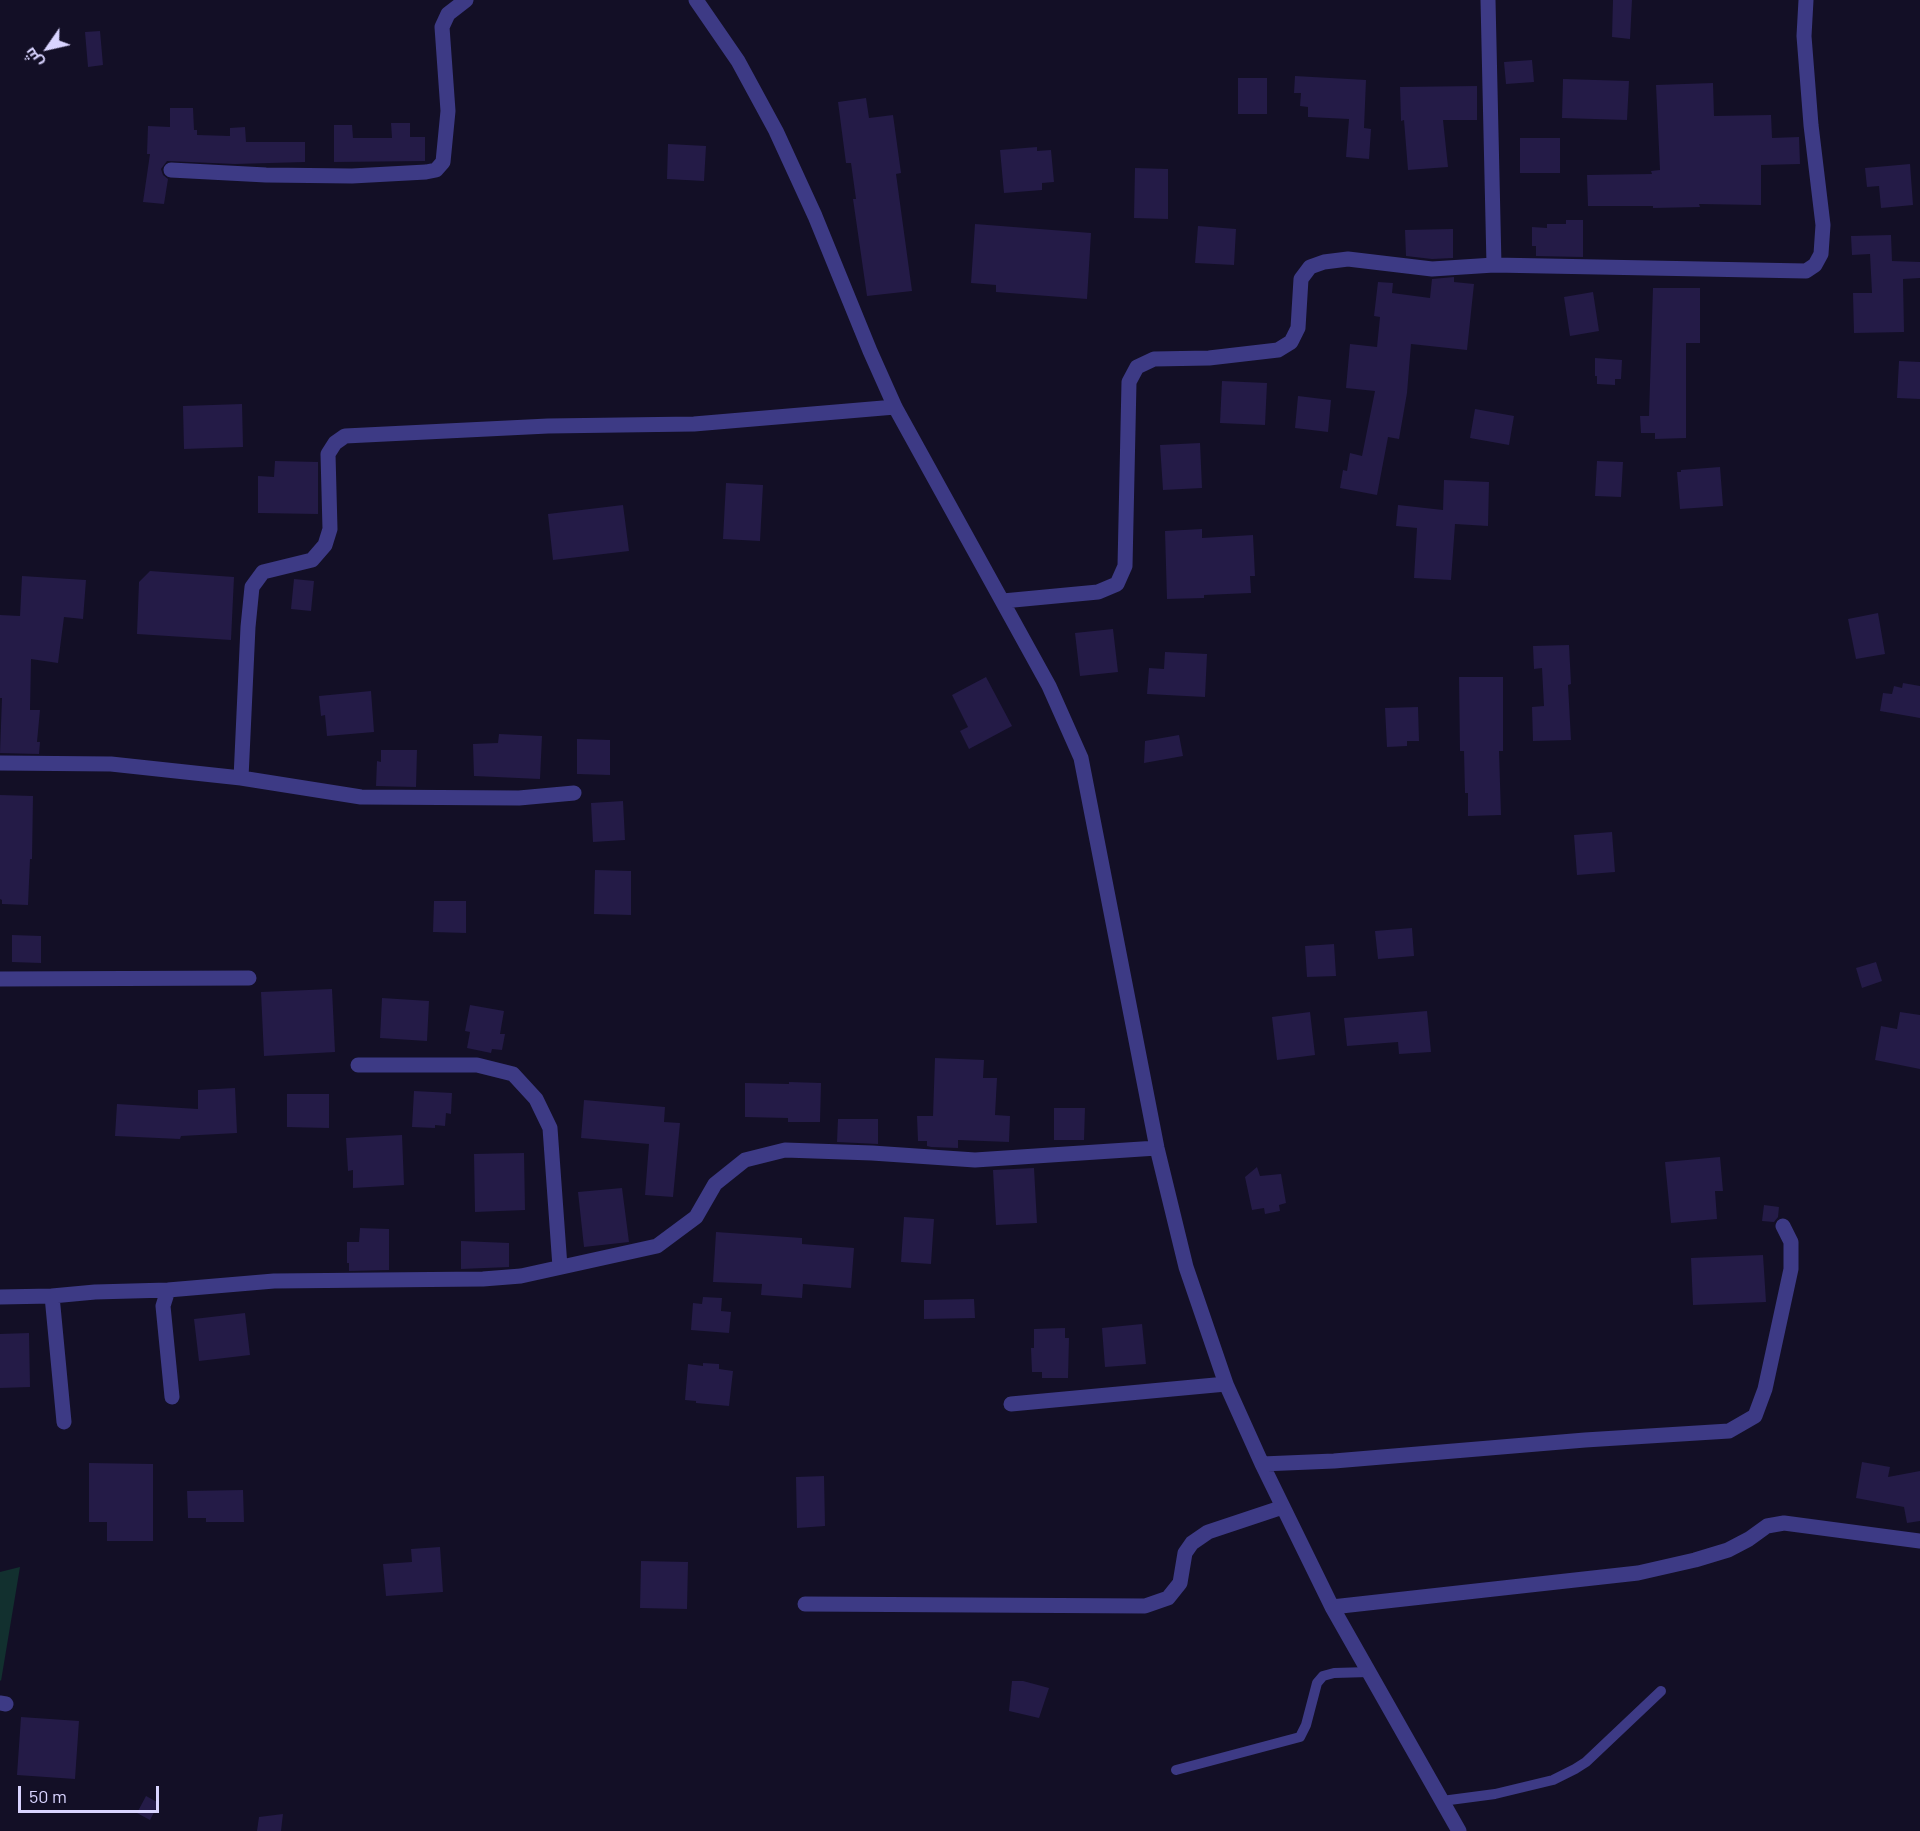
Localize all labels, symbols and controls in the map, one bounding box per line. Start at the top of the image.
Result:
north arrow [18,18,78,78]
text: ش [19,45,46,72]
scale bar [21,1774,162,1812]
text: 50 m [29,1785,67,1807]

